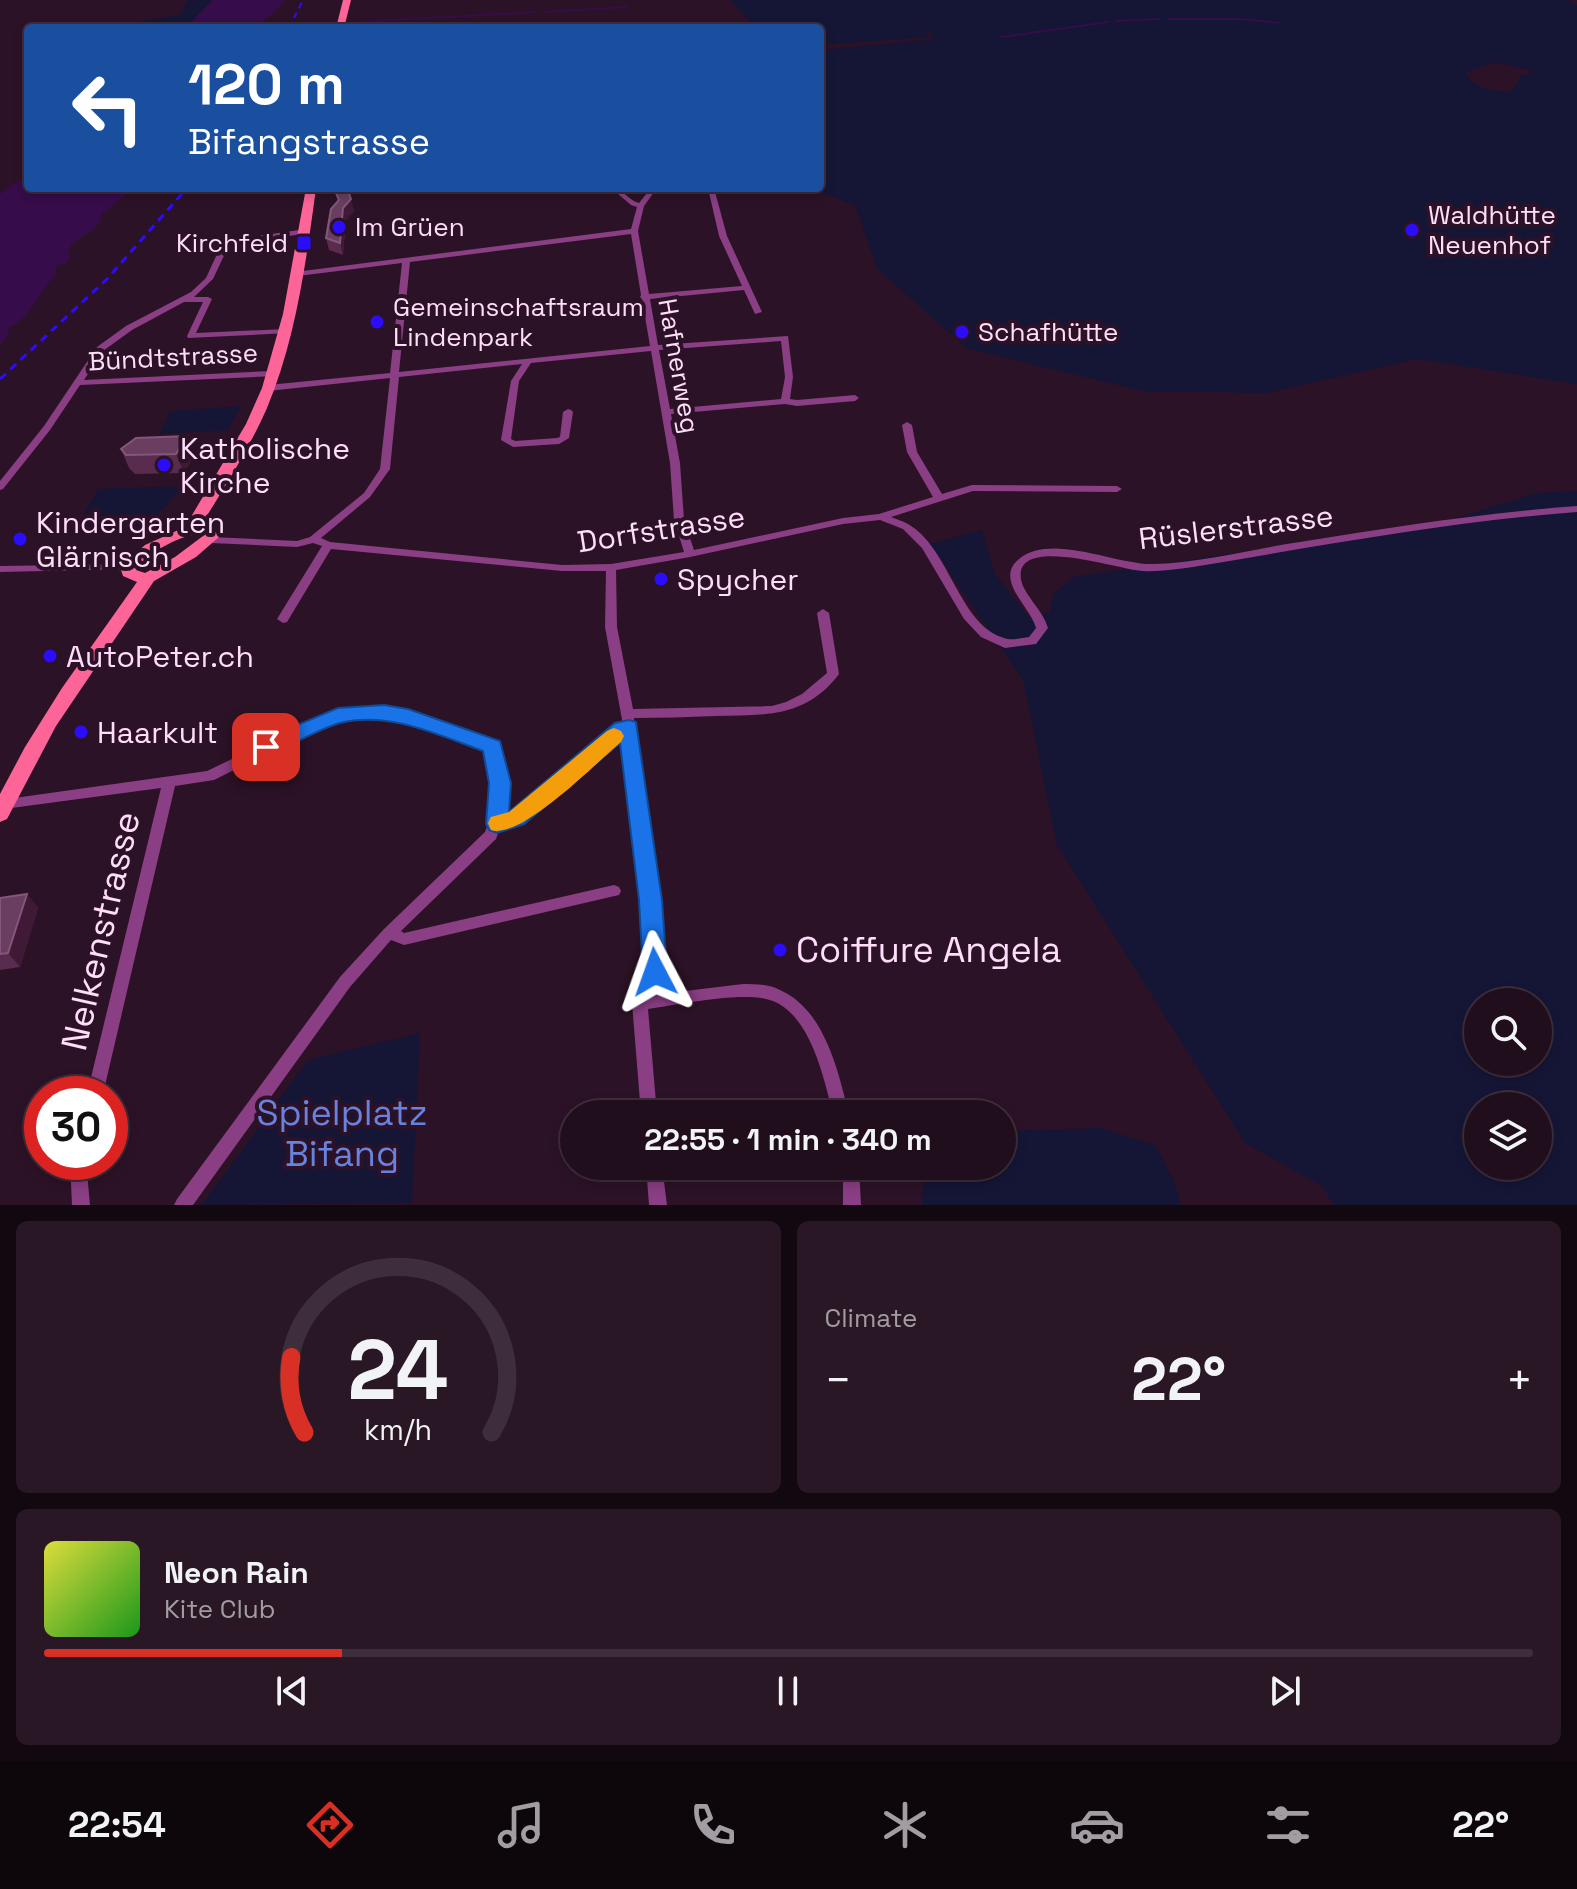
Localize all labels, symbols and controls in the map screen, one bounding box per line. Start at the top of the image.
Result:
text: 120 m [188,49,345,120]
icon: left [56,56,160,160]
text: Bifangstrasse [188,119,430,165]
place label: Waldhütte Neuenhof [1428,198,1556,262]
place label: Im Grüen [355,210,465,244]
marker: Im Grüen [330,218,348,236]
marker: Waldhütte Neuenhof [1403,221,1421,239]
place label: Kirchfeld [176,226,288,260]
marker: Kirchfeld [295,234,313,252]
place label: Gemeinschaftsraum Lindenpark [393,290,644,354]
street label: Hafnerweg [650,296,708,436]
marker: Gemeinschaftsraum Lindenpark [368,313,386,331]
place label: Schafhütte [978,315,1118,349]
marker: Schafhütte [953,323,971,341]
street label: Bündtstrasse [87,336,259,378]
place label: Katholische Kirche [180,429,350,502]
marker: Katholische Kirche [155,456,173,474]
street label: Dorfstrasse [574,496,748,562]
street label: Rüslerstrasse [1136,496,1336,558]
place label: Kindergarten Glärnisch [36,503,225,576]
marker: Kindergarten Glärnisch [11,530,29,548]
place label: Spycher [677,560,798,599]
marker: Spycher [652,570,670,588]
place label: AutoPeter.ch [66,637,254,676]
marker: AutoPeter.ch [41,647,59,665]
place label: Haarkult [97,713,218,752]
pin [232,713,300,781]
marker: Haarkult [72,723,90,741]
icon: arrive [244,725,288,769]
street label: Nelkenstrasse [51,807,151,1055]
place label: Coiffure Angela [796,927,1061,973]
position arrow [613,930,697,1014]
marker: Coiffure Angela [771,941,789,959]
map controls [1464,988,1552,1180]
button: search [1464,988,1552,1076]
speed limit sign: 30 [24,1076,128,1180]
park label: Spielplatz Bifang [256,1090,428,1177]
button: layers [1464,1092,1552,1180]
text: 22:55 · 1 min · 340 m [644,1120,932,1159]
text: Climate [825,1301,917,1335]
text: 24 [348,1317,449,1423]
text: 22° [1131,1341,1226,1418]
text: − [825,1352,852,1408]
text: + [1506,1352,1533,1408]
text: km/h [364,1412,432,1448]
text: Neon Rain [164,1553,309,1592]
text: Kite Club [164,1592,276,1626]
icon: previous [270,1669,314,1713]
icon: pause [766,1669,810,1713]
icon: next [1263,1669,1307,1713]
icon: directions [302,1797,358,1853]
icon: music [493,1797,549,1853]
icon: phone [685,1797,741,1853]
icon: climate [877,1797,933,1853]
icon: car [1069,1797,1125,1853]
icon: filters [1260,1797,1316,1853]
text: 22:54 [68,1802,166,1848]
text: 22° [1452,1802,1509,1848]

